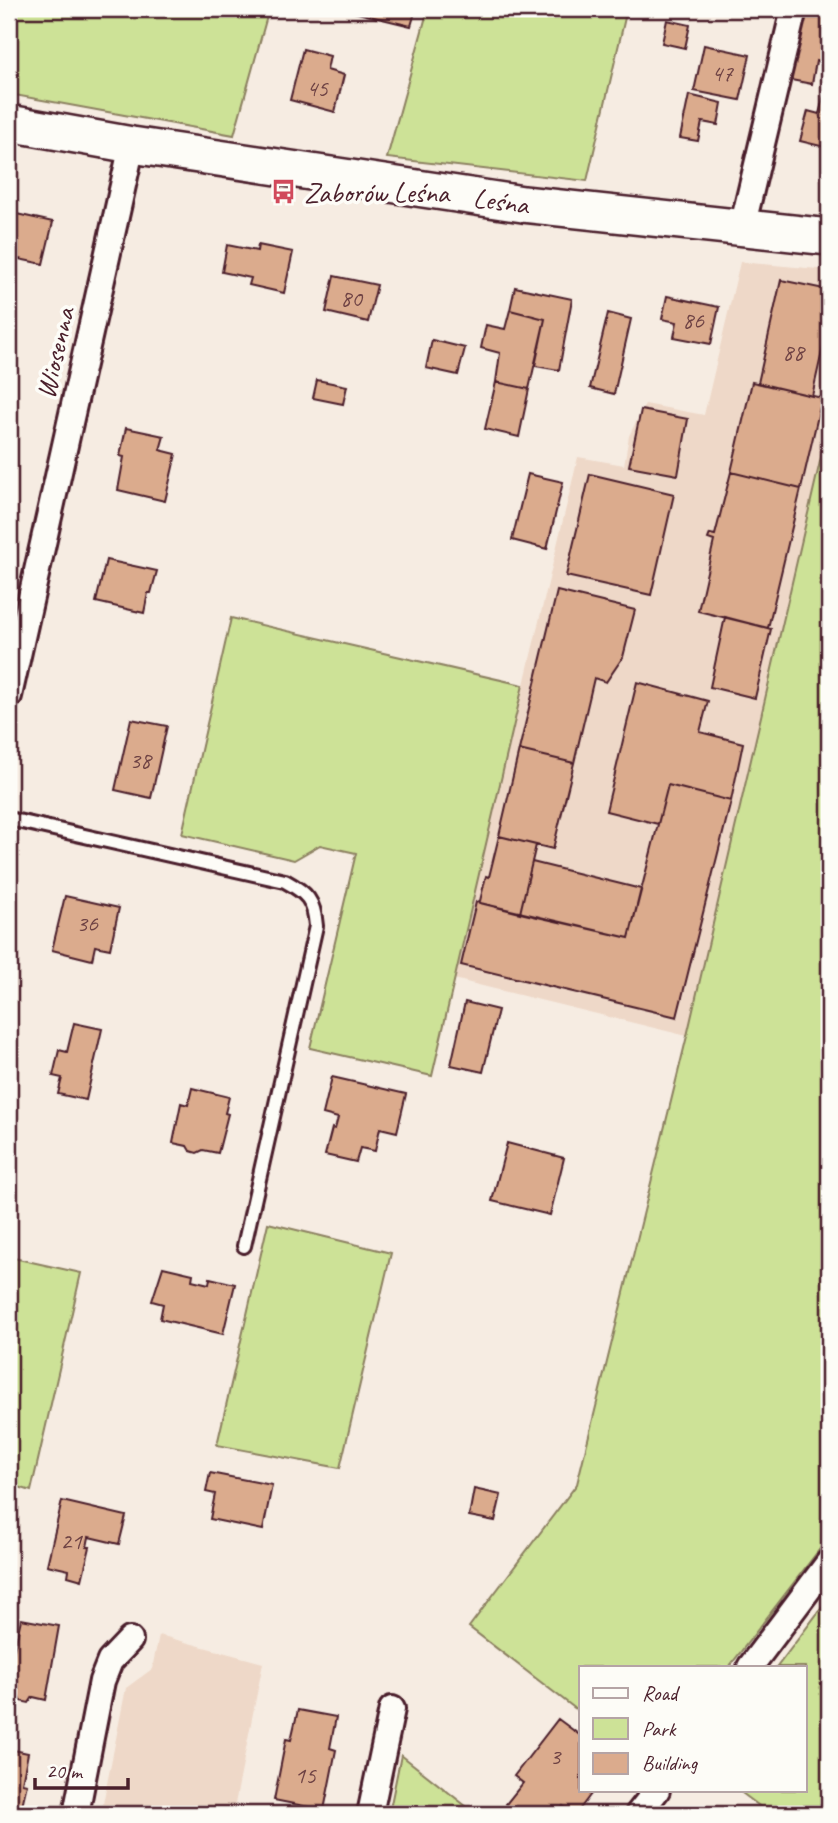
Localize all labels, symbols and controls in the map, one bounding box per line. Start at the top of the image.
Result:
house number: 47 [711,58,734,88]
house number: 45 [306,73,329,103]
place label: Zaborów Leśna [304,175,451,210]
bus stop icon: Zaborów Leśna [270,178,298,206]
street label: Leśna [471,180,533,222]
house number: 80 [340,283,364,313]
street label: Wiosenna [28,302,83,402]
house number: 86 [682,305,705,335]
house number: 88 [782,337,806,367]
house number: 38 [129,745,153,775]
house number: 36 [76,908,99,938]
house number: 21 [60,1526,83,1556]
legend [579,1666,806,1792]
text: Road [642,1680,681,1706]
text: Park [642,1716,677,1742]
house number: 3 [550,1741,563,1771]
scale bar [35,1746,128,1790]
text: Building [642,1750,699,1776]
text: 20 m [46,1758,84,1784]
house number: 15 [294,1760,317,1790]

